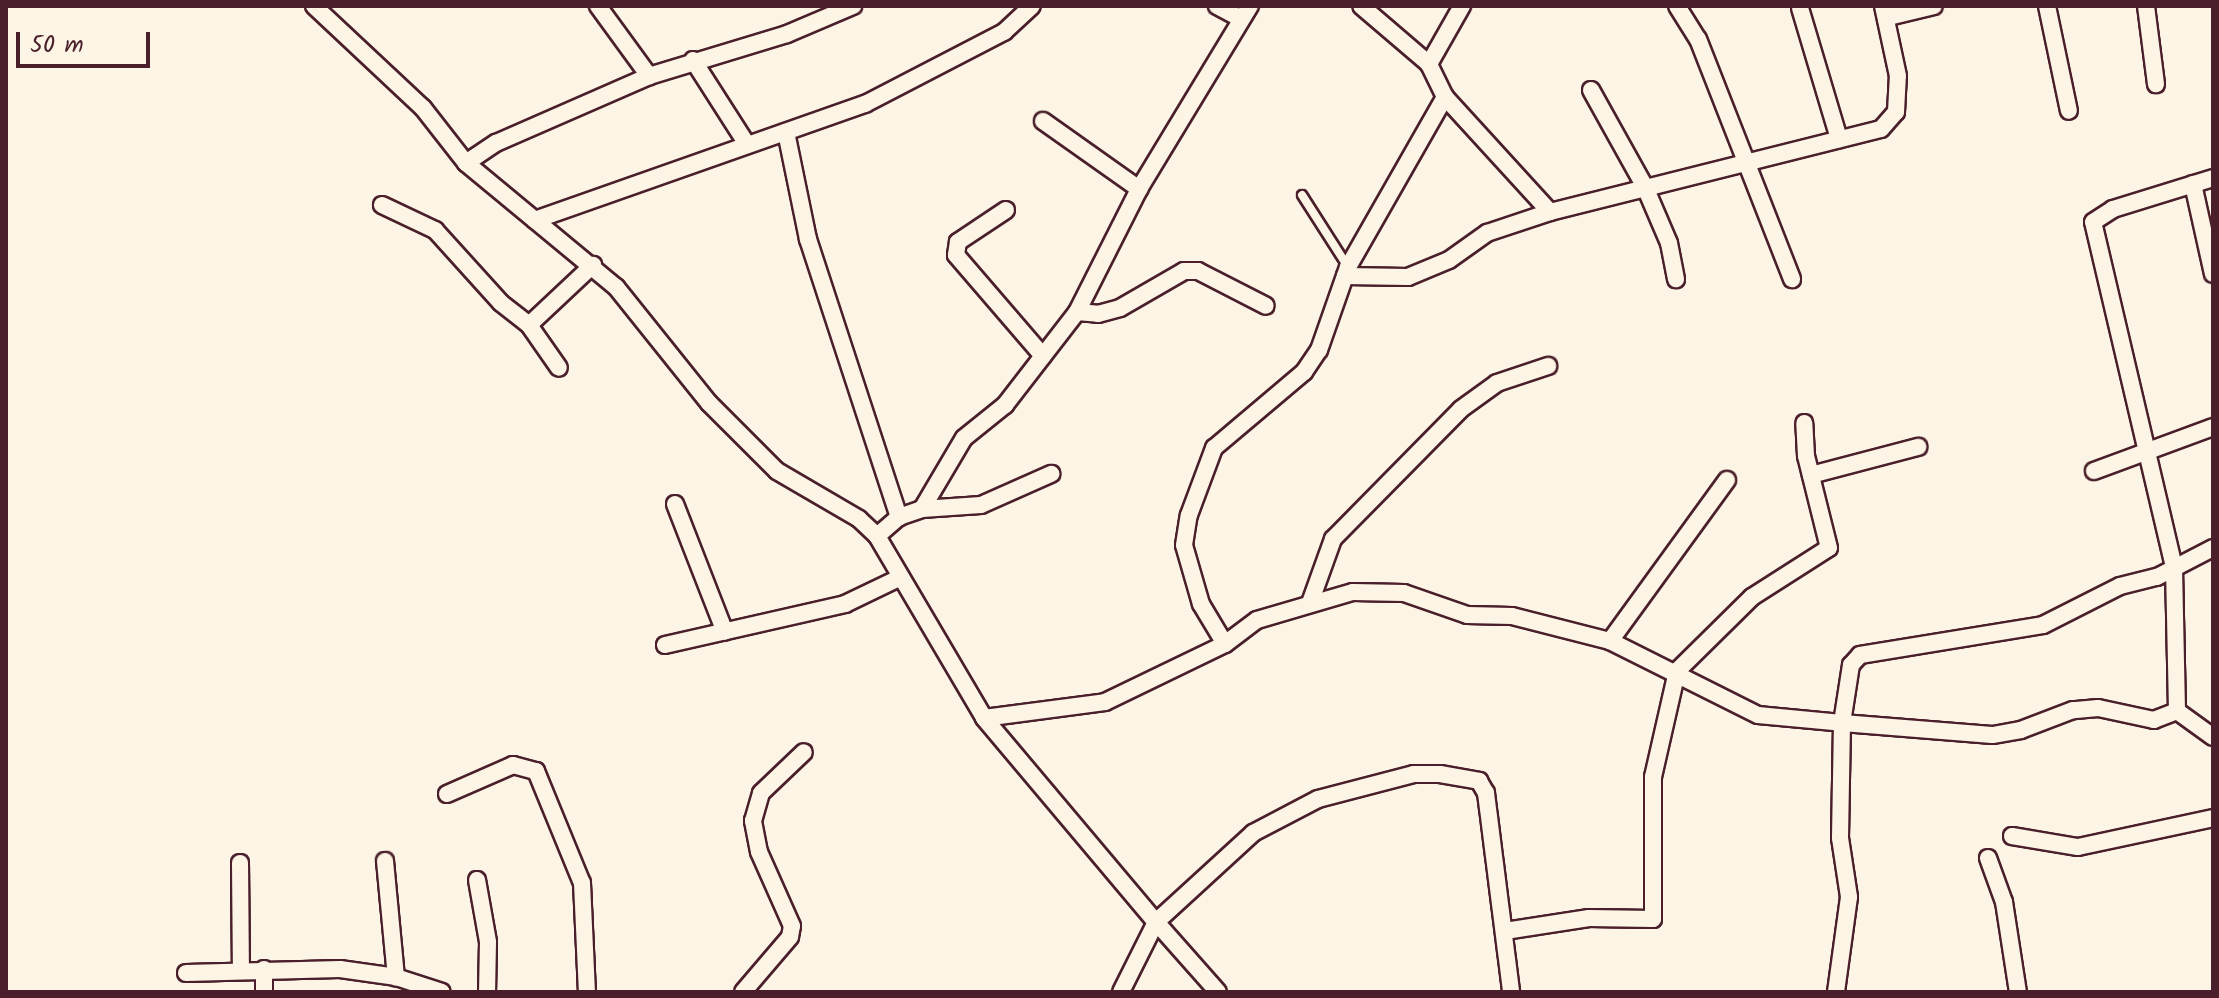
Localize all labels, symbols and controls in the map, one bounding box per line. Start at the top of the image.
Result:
scale bar [20,16,154,66]
text: 50 m [30,26,84,65]

